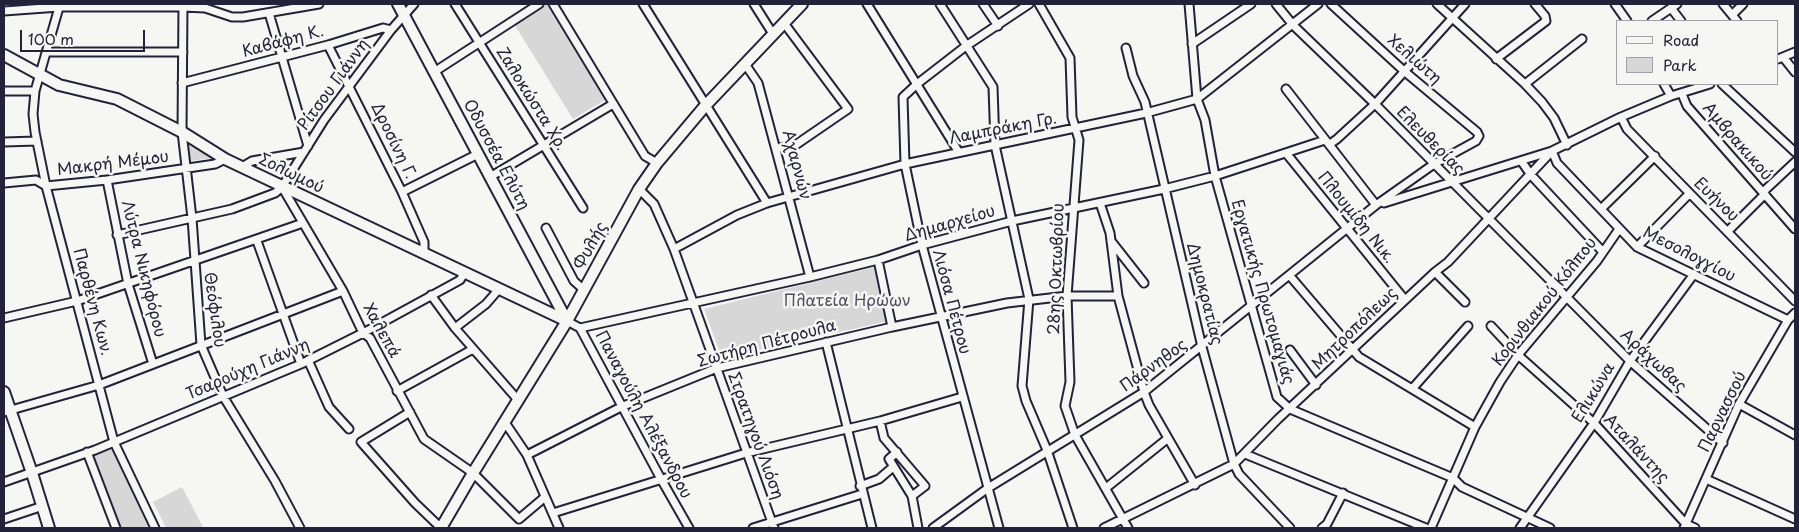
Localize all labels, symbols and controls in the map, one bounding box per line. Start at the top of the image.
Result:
scale bar [22,20,148,52]
legend [1616,20,1779,85]
street label: Καβάφη Κ. [240,22,326,62]
text: 100 m [28,27,74,50]
text: Road [1663,28,1699,51]
street label: Χελιώτη [1383,31,1445,89]
street label: Ρίτσου Γιάννη [295,36,373,134]
street label: Ζαλοκώστα Χρ. [492,44,570,154]
text: Park [1663,53,1697,76]
street label: Οδυσσέα Ελύτη [459,96,533,214]
street label: Αμβρακικού [1698,99,1776,185]
street label: Δροσίνη Γ. [366,100,420,182]
street label: Ελευθερίας [1392,103,1468,179]
street label: Λαμπράκη Γρ. [948,109,1058,149]
street label: Αχαρνών [777,128,815,202]
street label: Μακρή Μέμου [56,148,170,180]
street label: Σολωμού [255,150,327,198]
street label: Πλουμίδη Νικ. [1313,168,1399,268]
street label: Ευήνου [1689,174,1743,226]
street label: Εργατικής Πρωτομαγιάς [1226,197,1298,387]
street label: Λύτρα Νικηφόρου [117,199,169,339]
street label: Δημαρχείου [902,202,998,246]
street label: 28ης Οκτωβρίου [1045,203,1069,335]
street label: Φυλής [570,219,612,273]
street label: Μεσολογγίου [1639,223,1739,287]
street label: Κορινθιακού Κόλπου [1489,234,1601,370]
street label: Δημοκρατίας [1182,241,1226,347]
street label: Παρθένη Κων. [68,246,116,358]
street label: Λιόσα Πέτρου [928,248,974,356]
street label: Θεόφιλου [199,271,229,349]
street label: Μητροπόλεως [1309,284,1401,374]
park label: Πλατεία Ηρώων [783,292,911,312]
street label: Χαλεπά [358,300,404,362]
street label: Σωτήρη Πέτρουλα [696,316,838,372]
street label: Αράχωβας [1616,326,1690,396]
street label: Παναγούλη Αλέξανδρου [591,328,695,502]
street label: Τσαρούχη Γιάννη [184,335,312,405]
street label: Πάρνηθος [1117,335,1191,397]
street label: Ελικώνα [1569,359,1619,427]
street label: Παρνασσού [1695,368,1751,456]
street label: Στρατηγού Λιόση [723,370,787,502]
street label: Αταλάντης [1599,411,1673,487]

